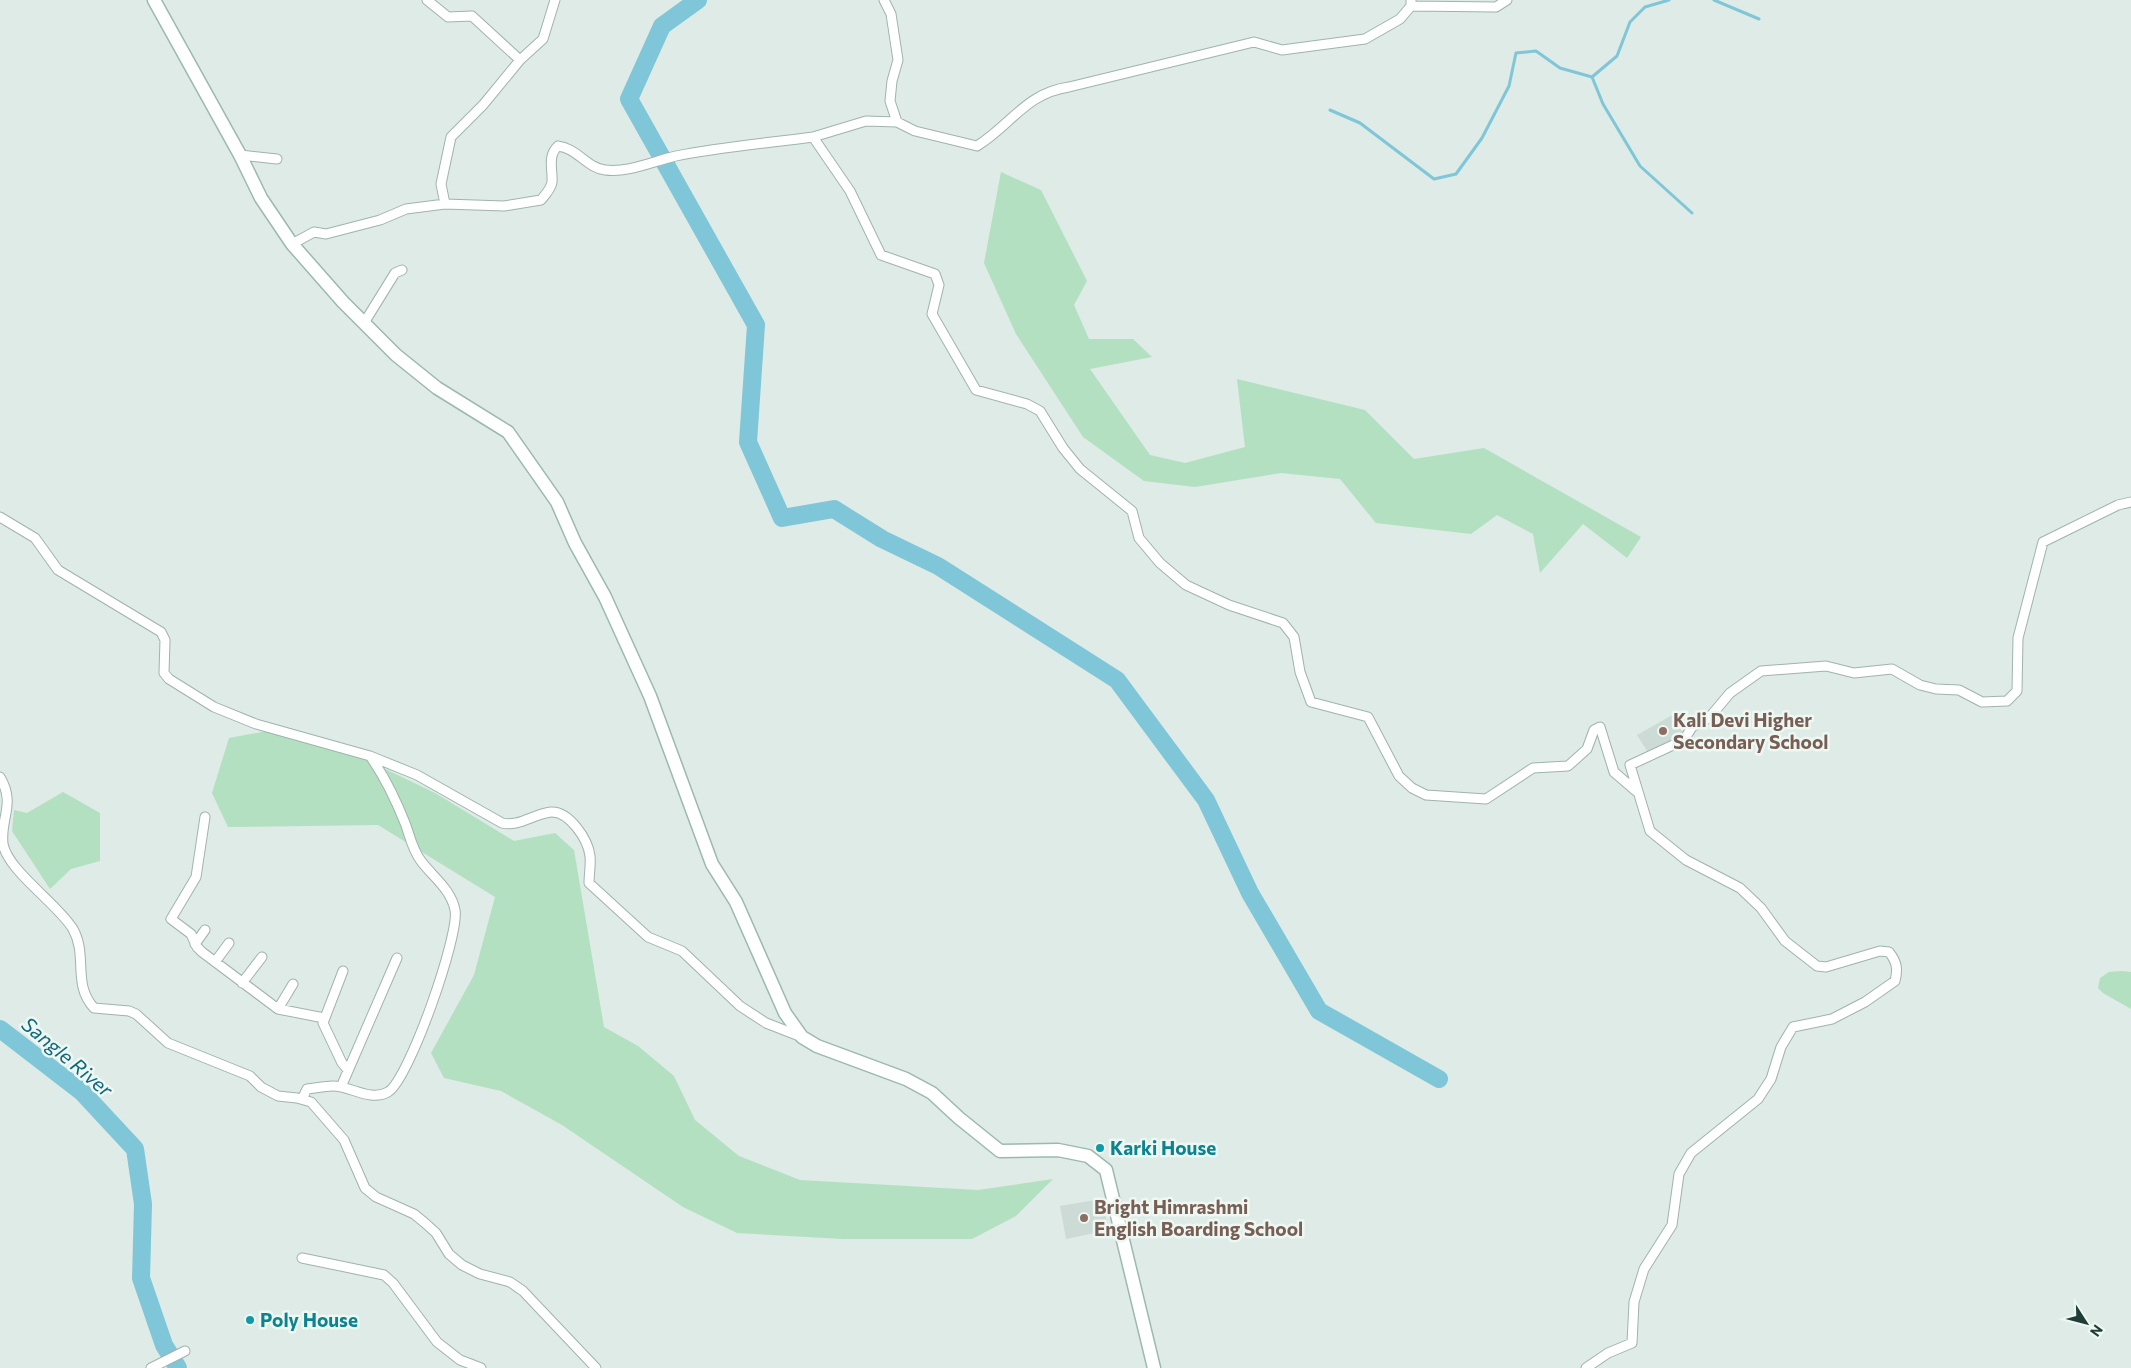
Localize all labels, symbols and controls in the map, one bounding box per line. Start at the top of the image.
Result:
place label: Kali Devi Higher Secondary School [1673,708,1828,753]
marker: Kali Devi Higher Secondary School [1657,725,1669,737]
water label: Sangle River [17,1011,119,1102]
place label: Karki House [1110,1136,1216,1159]
marker: Karki House [1094,1142,1106,1154]
place label: Bright Himrashmi English Boarding School [1094,1195,1303,1240]
marker: Bright Himrashmi English Boarding School [1078,1212,1090,1224]
north arrow [2061,1298,2111,1348]
place label: Poly House [260,1308,358,1331]
marker: Poly House [244,1314,256,1326]
text: N [2087,1322,2107,1340]

